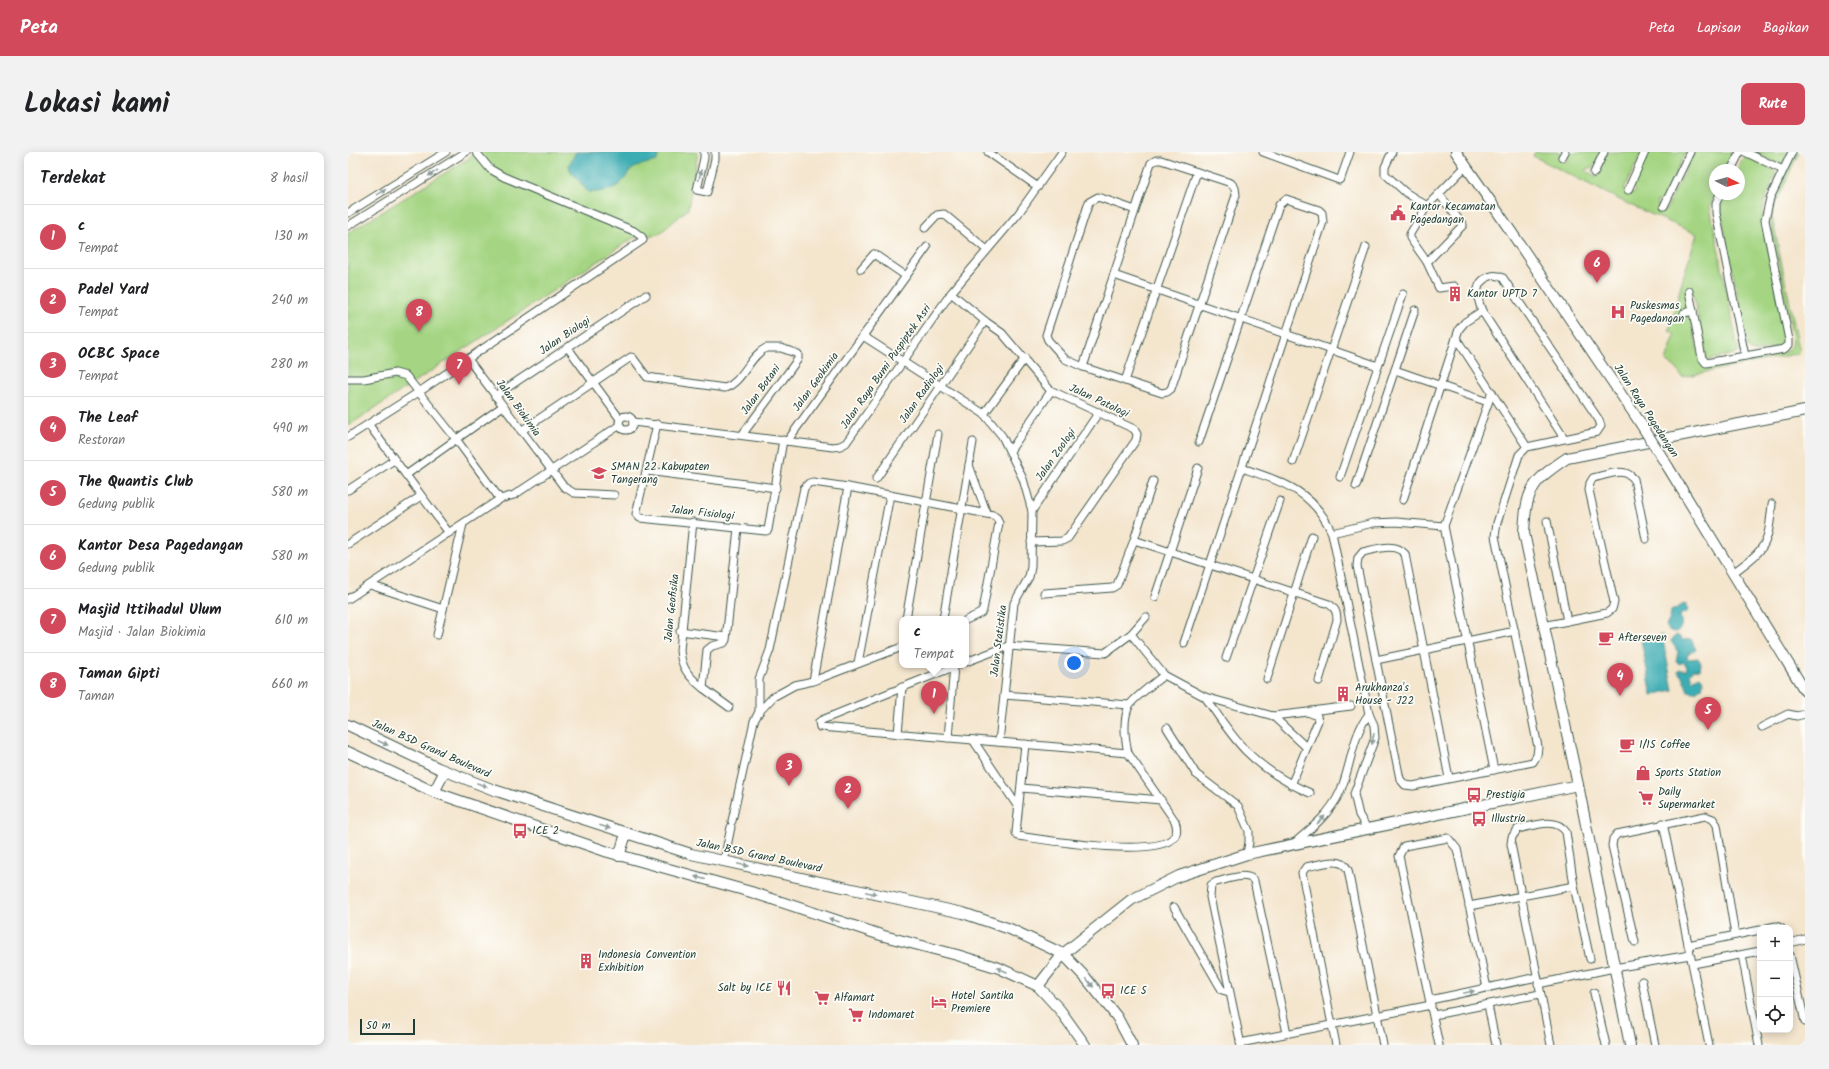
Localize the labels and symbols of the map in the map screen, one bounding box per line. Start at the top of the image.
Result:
north arrow [1709,164,1745,200]
one-way arrow [427,169,439,176]
one-way arrow [698,169,704,182]
one-way arrow [376,188,386,196]
place label: Kantor Kecamatan Pagedangan [1410,198,1496,229]
public building icon: Kantor Kecamatan Pagedangan [1389,204,1407,222]
pin: 6 [1584,250,1610,283]
building icon: Kantor UPTD 7 [1446,285,1464,303]
place label: Kantor UPTD 7 [1467,285,1538,303]
place label: Puskesmas Pagedangan [1630,297,1684,328]
pin: 8 [406,299,432,332]
street label: Jalan Raya Bumi Puspiptek Asri [836,301,936,433]
hospital icon: Puskesmas Pagedangan [1609,303,1627,321]
street label: Jalan Biologi [536,312,595,360]
street label: Jalan Geokimia [788,349,844,415]
pin: 7 [446,352,472,385]
street label: Jalan Radiologi [895,360,949,427]
street label: Jalan Raya Pagedangan [1609,360,1683,462]
street label: Jalan Botani [737,361,786,419]
street label: Jalan Biokimia [491,375,545,441]
street label: Jalan Patologi [1066,379,1132,423]
street label: Jalan Zoologi [1031,425,1081,485]
place label: SMAN 22 Kabupaten Tangerang [611,458,710,489]
school or university icon: SMAN 22 Kabupaten Tangerang [590,464,608,482]
street label: Jalan Fisiologi [669,501,735,525]
street label: Jalan Geofisika [659,573,685,643]
street label: Jalan Statistika [986,604,1012,678]
cafe icon: Afterseven [1597,629,1615,647]
place label: Afterseven [1618,629,1667,647]
your location [1064,653,1084,673]
pin: 4 [1607,663,1633,696]
place label: Arukhanza's House - J22 [1355,679,1414,710]
pin: 1 [921,681,947,714]
building icon: Arukhanza's House - J22 [1334,685,1352,703]
pin: 5 [1695,697,1721,730]
street label: Jalan BSD Grand Boulevard [369,715,494,783]
one-way arrow [1370,733,1376,745]
cafe icon: 1/15 Coffee [1618,736,1636,754]
place label: 1/15 Coffee [1639,736,1690,754]
one-way arrow [377,740,389,746]
pin: 3 [776,753,802,786]
shop icon: Sports Station [1634,764,1652,782]
place label: Sports Station [1655,764,1721,782]
pin: 2 [835,776,861,809]
one-way arrow [476,783,488,789]
place label: Daily Supermarket [1658,783,1716,814]
bus stop icon: Prestigia [1465,786,1483,804]
place label: Prestigia [1486,786,1525,804]
supermarket icon: Daily Supermarket [1637,789,1655,807]
bus stop icon: Illustria [1470,810,1488,828]
place label: Illustria [1491,810,1525,828]
one-way arrow [1316,815,1326,825]
bus stop icon: ICE 2 [511,822,529,840]
place label: ICE 2 [532,822,559,840]
one-way arrow [599,824,611,830]
street label: Jalan BSD Grand Boulevard [695,834,824,878]
one-way arrow [737,863,750,869]
one-way arrow [693,875,705,881]
one-way arrow [864,890,877,896]
one-way arrow [827,916,839,922]
place label: Indonesia Convention Exhibition [598,946,696,977]
building icon: Indonesia Convention Exhibition [577,952,595,970]
one-way arrow [996,966,1008,972]
one-way arrow [1085,977,1094,988]
place label: Salt by ICE [718,979,773,997]
restaurant icon: Salt by ICE [775,979,793,997]
bus stop icon: ICE 5 [1099,982,1117,1000]
place label: ICE 5 [1120,982,1148,1000]
place label: Hotel Santika Premiere [951,987,1014,1018]
supermarket icon: Alfamart [813,989,831,1007]
place label: Alfamart [834,989,875,1007]
one-way arrow [1463,989,1475,995]
hotel icon: Hotel Santika Premiere [930,993,948,1011]
supermarket icon: Indomaret [847,1006,865,1024]
place label: Indomaret [868,1006,915,1024]
scale bar [360,1017,415,1036]

